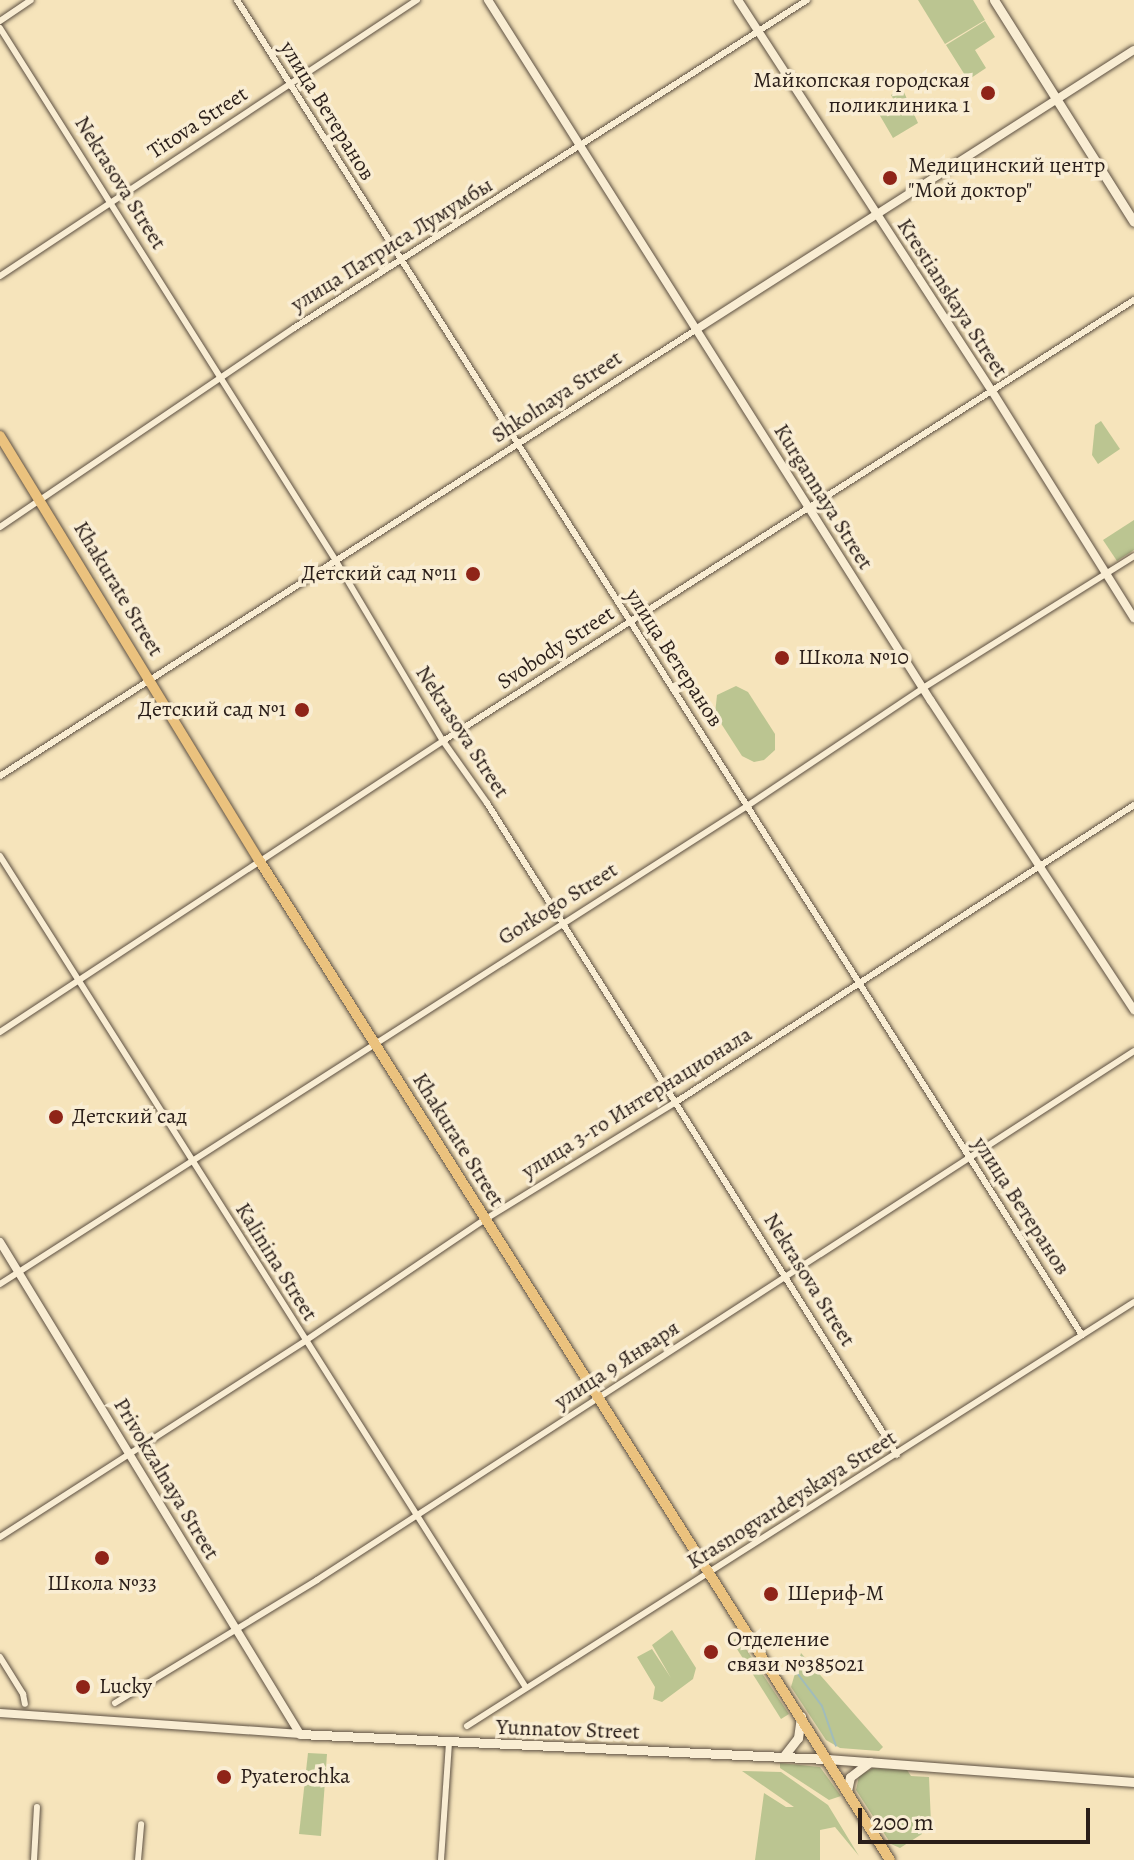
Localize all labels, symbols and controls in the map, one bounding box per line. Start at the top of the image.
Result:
street label: улица Ветеранов [274,36,380,186]
place label: Майкопская городская поликлиника 1 [753,67,970,118]
street label: Titova Street [143,81,253,165]
marker: Майкопская городская поликлиника 1 [977,82,999,104]
street label: Nekrasova Street [68,111,172,255]
place label: Медицинский центр "Мой доктор" [908,152,1105,204]
marker: Медицинский центр "Мой доктор" [879,167,901,189]
street label: улица Патриса Лумумбы [286,172,498,318]
street label: Krestianskaya Street [891,214,1013,382]
street label: Shkolnaya Street [487,345,627,449]
street label: Kurgannaya Street [768,419,878,575]
street label: Khakurate Street [67,517,169,661]
place label: Детский сад №11 [301,561,457,587]
marker: Детский сад №11 [464,565,482,583]
street label: улица Ветеранов [620,584,728,732]
street label: Svobody Street [493,600,619,696]
place label: Школа №10 [798,645,909,671]
marker: Школа №10 [773,649,791,667]
street label: Nekrasova Street [409,661,515,803]
place label: Детский сад №1 [138,697,286,723]
marker: Детский сад №1 [293,701,311,719]
street label: Gorkogo Street [494,857,622,951]
street label: улица 3-го Интернационала [517,1021,757,1185]
street label: Khakurate Street [406,1068,510,1212]
place label: Детский сад [72,1104,187,1130]
marker: Детский сад [47,1108,65,1126]
street label: улица Ветеранов [967,1132,1075,1280]
street label: Kalinina Street [229,1198,323,1326]
street label: Nekrasova Street [757,1208,861,1352]
street label: улица 9 Января [550,1315,684,1415]
street label: Privokzalnaya Street [107,1393,225,1565]
street label: Krasnogvardeyskaya Street [682,1425,902,1575]
marker: Школа №33 [93,1549,111,1567]
place label: Школа №33 [47,1571,157,1597]
place label: Шериф-М [787,1581,884,1607]
marker: Шериф-М [762,1585,780,1603]
place label: Отделение связи №385021 [727,1626,864,1678]
marker: Отделение связи №385021 [702,1643,720,1661]
place label: Lucky [99,1674,152,1700]
marker: Lucky [74,1678,92,1696]
street label: Yunnatov Street [496,1714,640,1746]
place label: Pyaterochka [240,1764,350,1790]
marker: Pyaterochka [215,1768,233,1786]
scale bar [862,1792,1094,1842]
text: 200 m [872,1806,934,1838]

